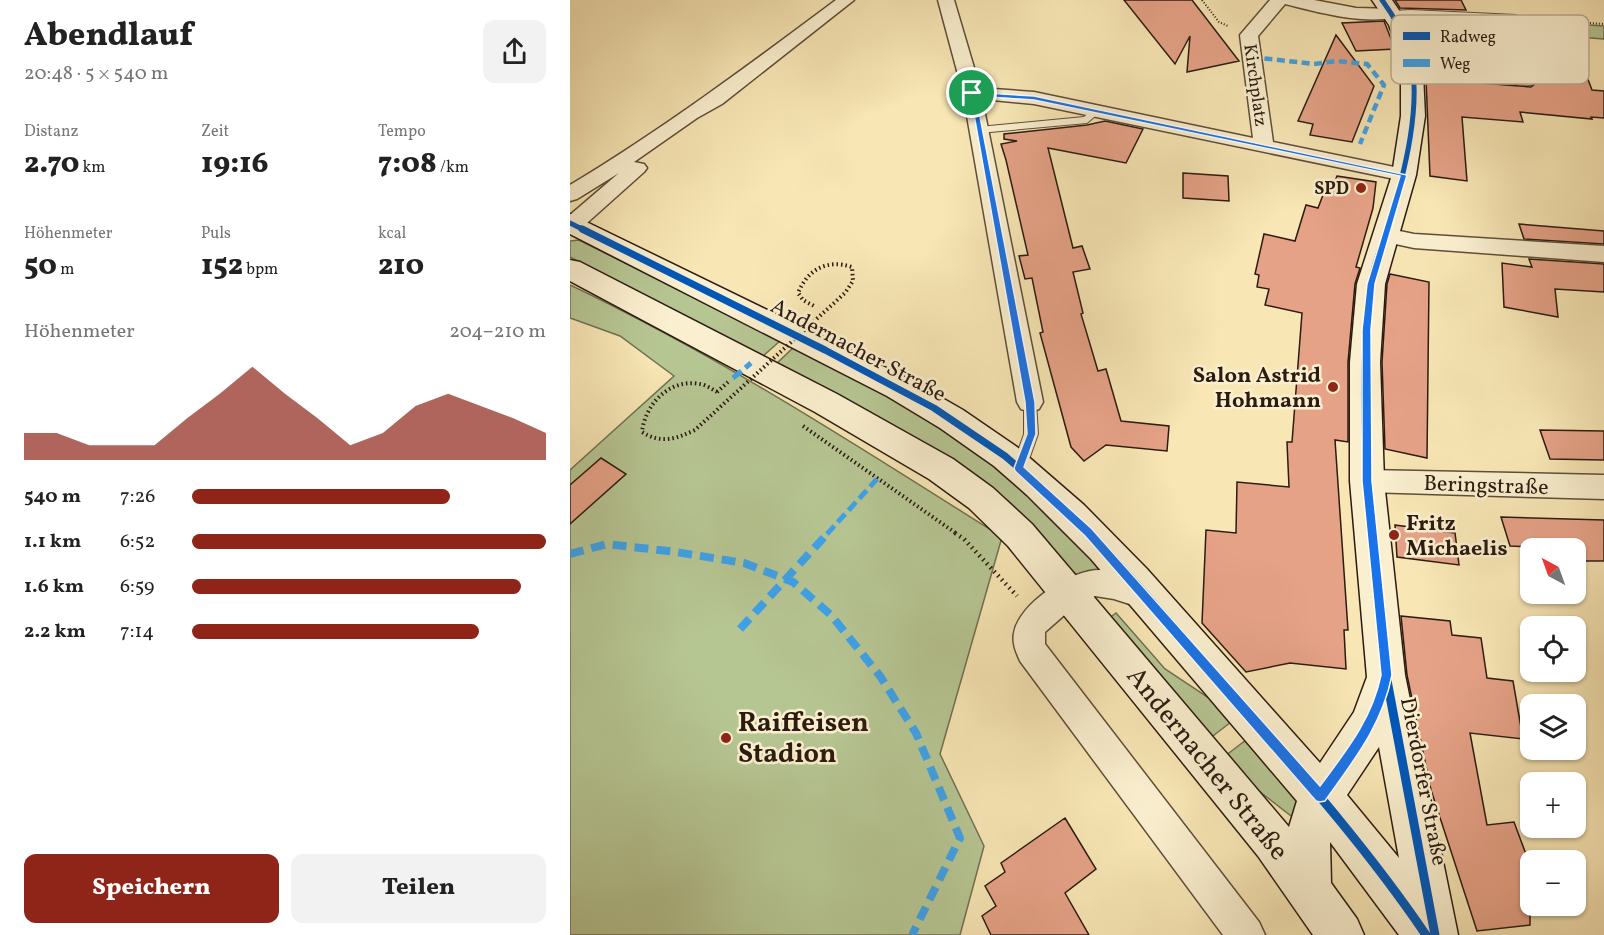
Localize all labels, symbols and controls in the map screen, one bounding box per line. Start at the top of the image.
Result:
text: Abendlauf [24,14,193,60]
legend [1391,15,1589,84]
button: share [483,20,546,83]
text: Radweg [1440,27,1496,49]
street label: Kirchplatz [1236,42,1273,128]
text: Weg [1440,54,1471,76]
text: 20:48 · 5 × 540 m [24,60,168,88]
pin [946,67,997,118]
icon: arrive [955,76,988,109]
text: Distanz [24,121,79,143]
text: Zeit [201,121,229,143]
text: Tempo [378,121,426,143]
text: 2.70 [24,143,79,185]
text: 19:16 [201,143,269,185]
text: 7:08 [378,143,437,185]
text: km [79,157,105,179]
text: /km [437,157,469,179]
place label: SPD [1314,177,1349,202]
marker: SPD [1354,181,1368,195]
text: Höhenmeter [24,223,113,245]
text: Puls [201,223,231,245]
text: kcal [378,223,406,245]
text: 50 [24,245,57,287]
text: 152 [201,245,243,287]
text: 210 [378,245,424,287]
text: m [57,259,74,281]
text: bpm [243,259,278,281]
street label: Andernacher Straße [765,292,951,411]
text: Höhenmeter [24,318,135,346]
text: 204–210 m [449,318,546,346]
place label: Salon Astrid Hohmann [1193,361,1321,417]
marker: Salon Astrid Hohmann [1326,380,1340,394]
street label: Beringstraße [1423,469,1549,504]
text: 540 m [24,483,81,511]
text: 7:26 [120,483,155,511]
place label: Fritz Michaelis [1406,509,1508,565]
text: 1.1 km [24,528,81,556]
text: 6:52 [120,528,155,556]
marker: Fritz Michaelis [1387,528,1401,542]
north arrow [1520,538,1586,604]
map controls [1520,538,1586,916]
text: 1.6 km [24,573,84,601]
text: 6:59 [120,573,154,601]
button: locate [1520,616,1586,682]
text: 2.2 km [24,618,86,646]
text: 7:14 [120,618,154,646]
street label: Andernacher Straße [1116,659,1296,869]
button: layers [1520,694,1586,760]
street label: Dierdorfer Straße [1391,695,1454,868]
place label: Raiffeisen Stadion [738,705,869,774]
marker: Raiffeisen Stadion [719,731,733,745]
button: + [1520,772,1586,838]
button: − [1520,850,1586,916]
button: Speichern [24,854,279,923]
button: Teilen [291,854,546,923]

